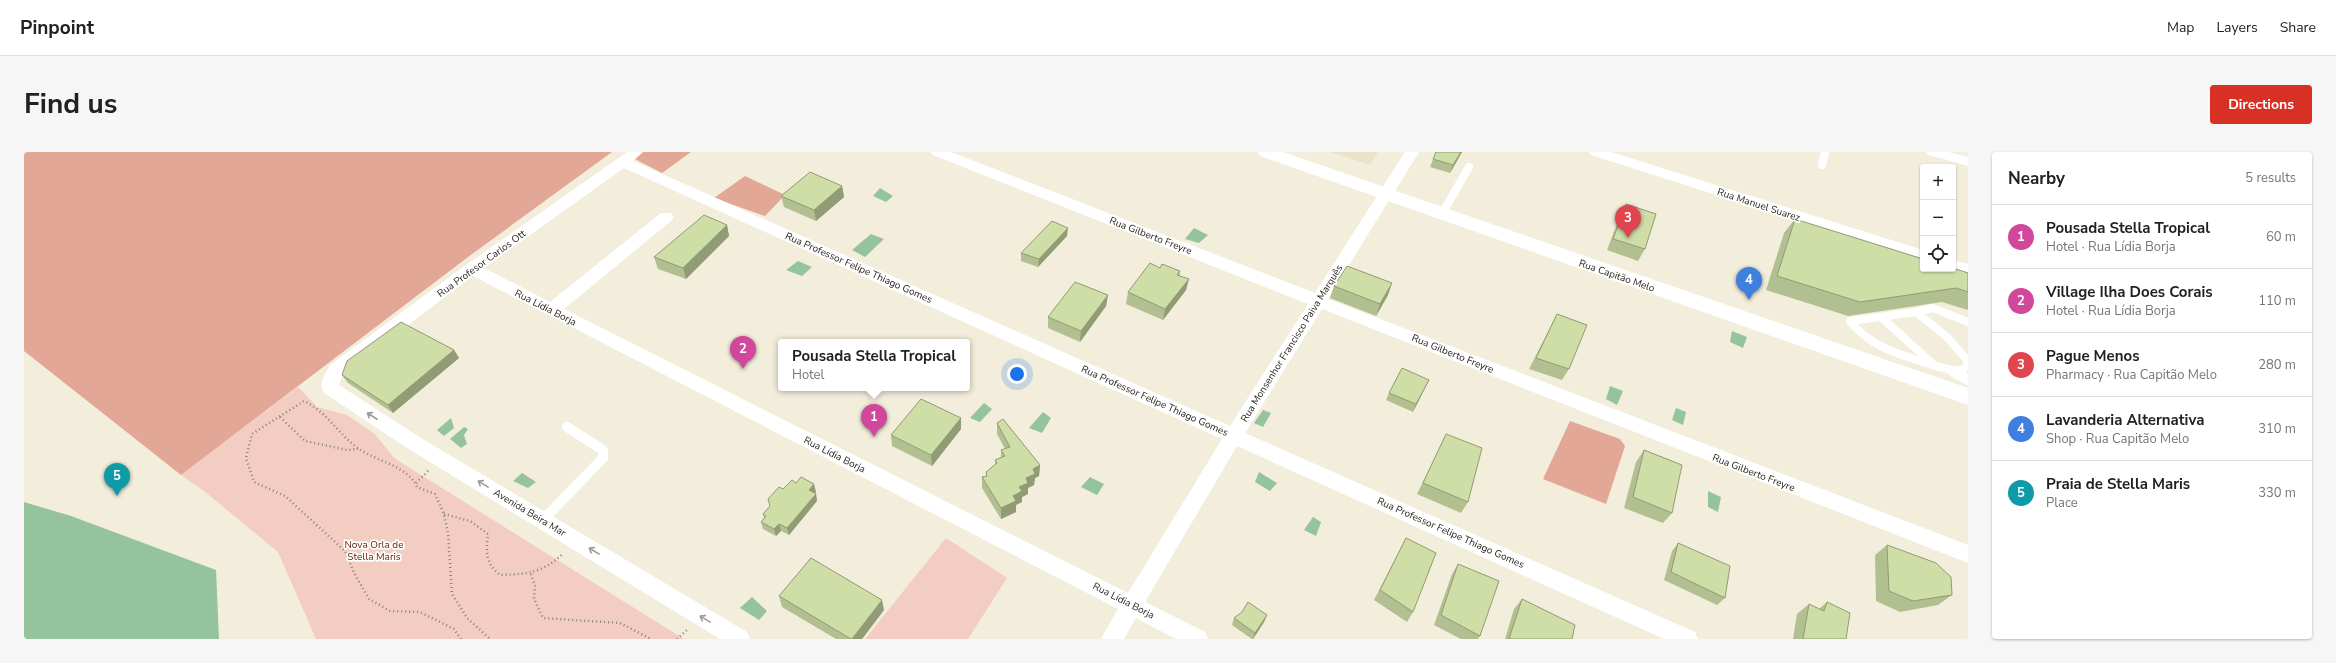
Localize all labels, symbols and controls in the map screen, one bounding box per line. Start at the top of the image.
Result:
text: Pinpoint [20,15,94,41]
text: Map [2167,18,2194,37]
text: Layers [2216,18,2258,37]
text: Share [2280,18,2316,37]
text: Find us [24,85,118,123]
button: Directions [2210,85,2312,124]
map controls [1920,164,1956,272]
button: + [1920,164,1956,200]
text: Nearby [2008,167,2065,190]
text: 5 results [2245,169,2296,187]
street label: Rua Manuel Suarez [1715,185,1802,225]
button: − [1920,200,1956,236]
pin: 3 [1615,205,1641,238]
street label: Rua Gilberto Freyre [1107,214,1194,258]
text: Pousada Stella Tropical [2046,218,2210,238]
street label: Rua Profesor Carlos Ott [434,227,529,301]
text: 1 [2017,228,2025,246]
text: 60 m [2266,228,2296,246]
street label: Rua Professor Felipe Thiago Gomes [783,229,935,307]
button: locate [1920,236,1956,272]
text: Hotel · Rua Lídia Borja [2046,238,2176,256]
street label: Rua Capitão Melo [1577,256,1657,296]
street label: Rua Monsenhor Francisco Paiva Marquês [1237,262,1346,425]
pin: 4 [1736,267,1762,300]
text: Village Ilha Does Corais [2046,282,2213,302]
street label: Rua Lídia Borja [512,286,579,329]
text: 2 [2017,292,2025,310]
text: 110 m [2258,292,2296,310]
text: Hotel · Rua Lídia Borja [2046,302,2176,320]
street label: Rua Gilberto Freyre [1409,331,1496,377]
pin: 2 [730,336,756,369]
popup [778,339,970,391]
text: Pousada Stella Tropical [792,346,956,366]
text: Pague Menos [2046,346,2139,366]
text: 3 [2017,356,2025,374]
text: 280 m [2258,356,2296,374]
street label: Rua Professor Felipe Thiago Gomes [1079,362,1231,440]
your location [1007,364,1027,384]
text: Hotel [792,366,824,384]
text: Pharmacy · Rua Capitão Melo [2046,366,2217,384]
pin: 1 [861,404,887,437]
text: Lavanderia Alternativa [2046,410,2204,430]
one-way arrow [367,412,378,420]
text: 4 [2017,420,2025,438]
text: 310 m [2258,420,2296,438]
text: Shop · Rua Capitão Melo [2046,430,2189,448]
street label: Rua Lídia Borja [801,433,868,476]
street label: Rua Gilberto Freyre [1710,451,1797,495]
pin: 5 [104,463,130,496]
text: Praia de Stella Maris [2046,474,2190,494]
one-way arrow [477,479,489,487]
text: 5 [2017,484,2025,502]
text: 330 m [2258,484,2296,502]
street label: Avenida Beira Mar [491,486,569,540]
street label: Rua Professor Felipe Thiago Gomes [1375,494,1527,572]
text: Place [2046,494,2078,512]
park label: Nova Orla de Stella Maris [344,538,404,564]
one-way arrow [588,547,600,555]
street label: Rua Lídia Borja [1090,579,1157,622]
one-way arrow [699,614,711,622]

